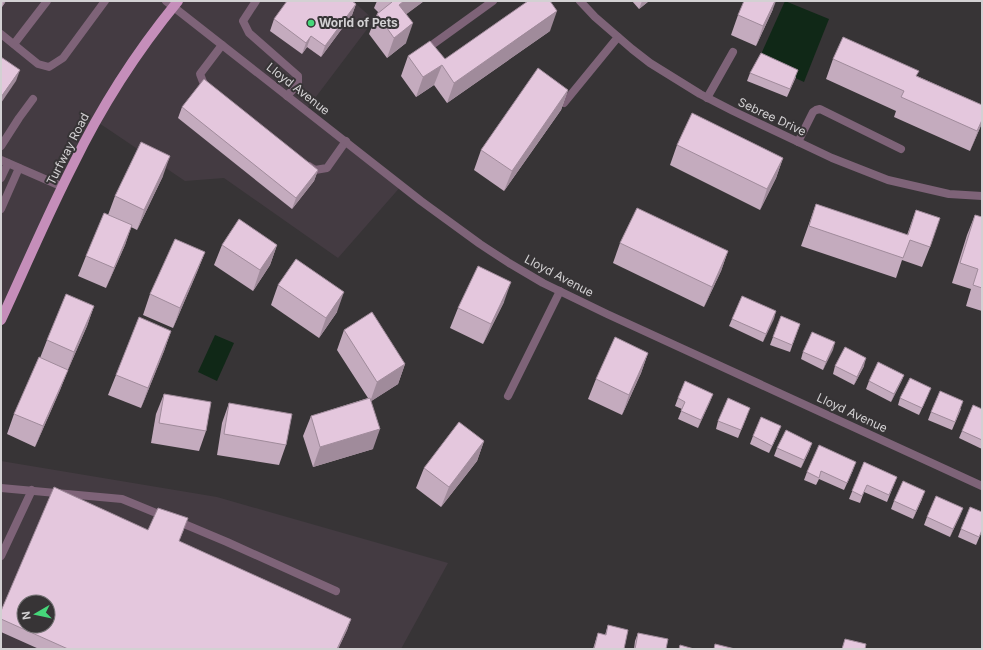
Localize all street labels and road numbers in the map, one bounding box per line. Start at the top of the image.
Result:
street label: Lloyd Avenue [264,59,333,118]
street label: Sebree Drive [736,94,809,139]
street label: Turfway Road [43,110,92,187]
street label: Lloyd Avenue [522,251,596,300]
street label: Lloyd Avenue [815,390,890,435]

